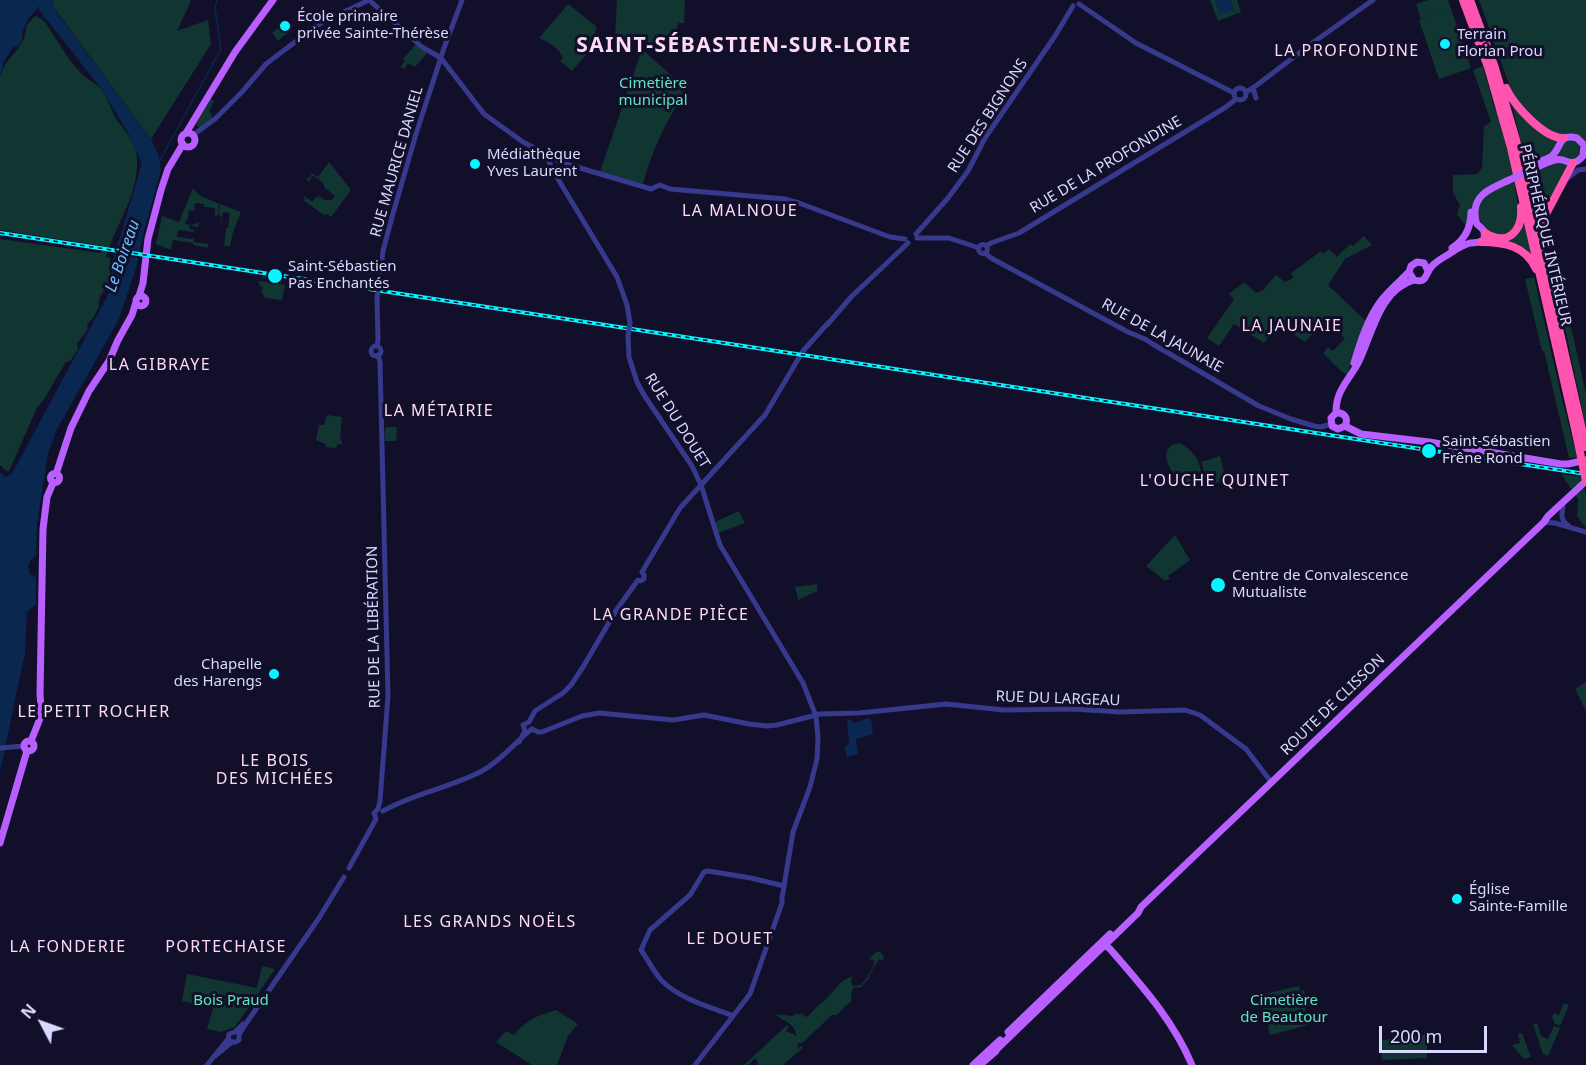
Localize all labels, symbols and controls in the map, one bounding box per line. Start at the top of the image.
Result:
place label: École primaire privée Sainte-Thérèse [297,8,449,43]
marker: École primaire privée Sainte-Thérèse [278,19,292,33]
place label: Terrain Florian Prou [1457,26,1543,61]
district label: SAINT-SÉBASTIEN-SUR-LOIRE [576,33,912,59]
marker: Terrain Florian Prou [1438,37,1452,51]
district label: LA PROFONDINE [1274,41,1420,61]
street label: RUE DES BIGNONS [944,56,1032,176]
park label: Cimetière municipal [618,75,688,110]
street label: RUE MAURICE DANIEL [367,85,427,239]
street label: RUE DE LA PROFONDINE [1027,113,1185,217]
street label: PÉRIPHÉRIQUE INTÉRIEUR [1515,142,1575,328]
place label: Médiathèque Yves Laurent [487,146,581,181]
marker: Médiathèque Yves Laurent [468,157,482,171]
district label: LA MALNOUE [682,201,798,221]
water label: Le Boireau [102,217,144,295]
place label: Saint-Sébastien Pas Enchantés [288,258,397,293]
marker: Saint-Sébastien Pas Enchantés [266,267,284,285]
street label: RUE DE LA JAUNAIE [1098,295,1226,377]
district label: LA JAUNAIE [1242,316,1342,336]
district label: LA GIBRAYE [109,355,211,375]
street label: RUE DU DOUET [641,370,713,472]
district label: LA MÉTAIRIE [384,401,494,421]
place label: Saint-Sébastien Frêne Rond [1442,433,1551,468]
marker: Saint-Sébastien Frêne Rond [1420,442,1438,460]
district label: L'OUCHE QUINET [1140,471,1290,491]
street label: RUE DE LA LIBÉRATION [364,546,384,708]
place label: Centre de Convalescence Mutualiste [1232,567,1408,602]
marker: Centre de Convalescence Mutualiste [1209,576,1227,594]
district label: LA GRANDE PIÈCE [593,605,749,625]
street label: ROUTE DE CLISSON [1277,651,1389,759]
place label: Chapelle des Harengs [174,656,262,691]
marker: Chapelle des Harengs [267,667,281,681]
street label: RUE DU LARGEAU [995,688,1121,710]
district label: LE PETIT ROCHER [17,702,171,722]
district label: LE BOIS DES MICHÉES [216,751,334,789]
place label: Église Sainte-Famille [1469,881,1568,916]
marker: Église Sainte-Famille [1450,892,1464,906]
district label: LES GRANDS NOËLS [403,912,577,932]
district label: LE DOUET [686,929,774,949]
district label: LA FONDERIE [9,937,127,957]
district label: PORTECHAISE [165,937,287,957]
park label: Bois Praud [193,992,269,1010]
park label: Cimetière de Beautour [1240,992,1328,1027]
north arrow [12,993,72,1053]
text: N [16,999,41,1023]
scale bar [1382,1014,1490,1052]
text: 200 m [1390,1024,1442,1048]

